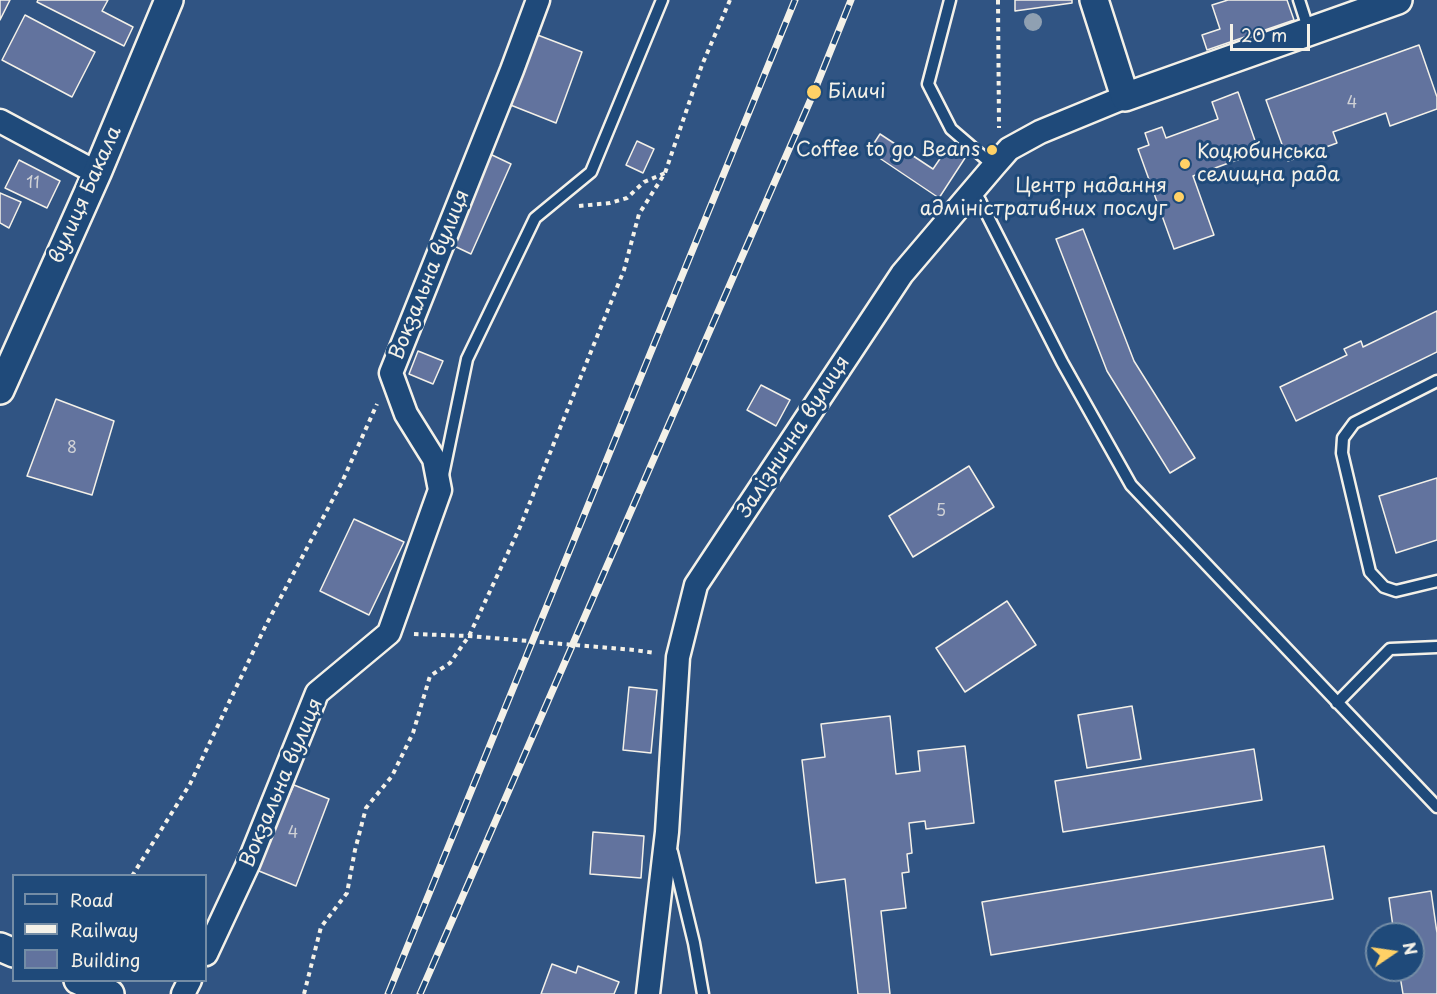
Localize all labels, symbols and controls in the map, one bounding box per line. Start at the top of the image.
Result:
scale bar [1233,12,1312,50]
text: 20 m [1241,21,1287,48]
place label: Біличі [828,80,886,104]
marker: Біличі [805,83,823,101]
house number: 4 [1347,94,1357,114]
street label: вулиця Бакала [45,123,127,267]
place label: Coffee to go Beans [796,138,980,162]
place label: Коцюбинська селищна рада [1197,140,1340,187]
marker: Coffee to go Beans [985,143,999,157]
marker: Коцюбинська селищна рада [1178,157,1192,171]
house number: 11 [26,174,40,194]
place label: Центр надання адміністративних послуг [920,174,1167,221]
street label: Вокзальна вулиця [385,186,475,364]
marker: Центр надання адміністративних послуг [1172,190,1186,204]
street label: Залізнична вулиця [733,352,855,522]
house number: 8 [67,439,77,459]
house number: 5 [936,502,946,522]
street label: Вокзальна вулиця [236,695,328,871]
house number: 4 [288,824,298,844]
legend [12,874,207,982]
text: Road [70,886,114,913]
text: Railway [70,916,138,943]
north arrow [1365,922,1425,982]
text: N [1397,940,1424,957]
text: Building [70,946,140,973]

